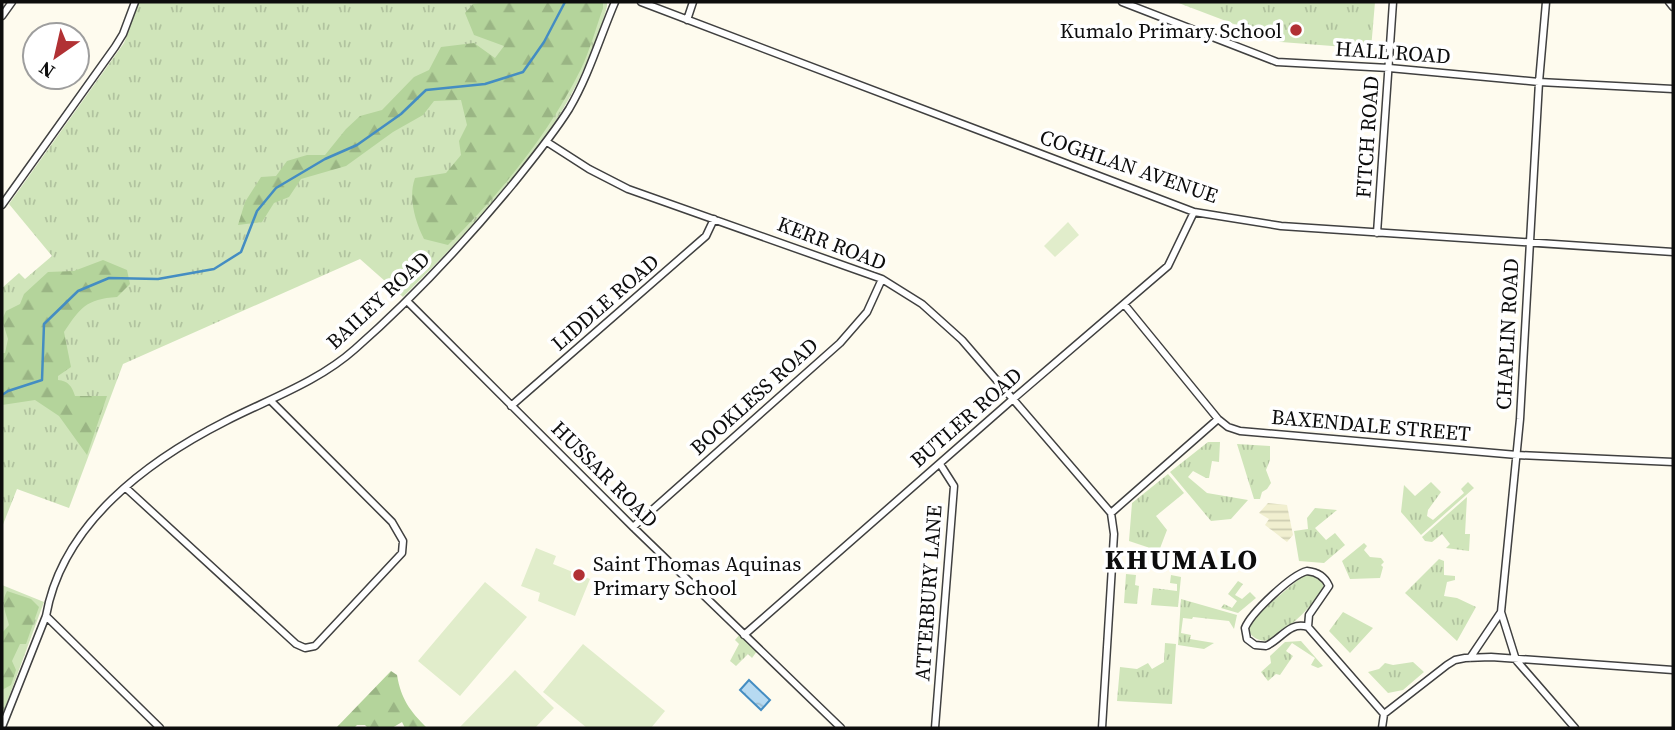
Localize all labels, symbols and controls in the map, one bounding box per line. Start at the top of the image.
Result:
place label: Kumalo Primary School [1060,16,1282,45]
north arrow [21,21,91,91]
marker: Kumalo Primary School [1288,22,1304,38]
street label: HALL ROAD [1334,33,1452,71]
text: N [33,55,60,85]
street label: FITCH ROAD [1348,75,1386,199]
street label: COGHLAN AVENUE [1036,122,1222,210]
street label: KERR ROAD [773,209,891,277]
street label: BAILEY ROAD [320,244,436,356]
street label: LIDDLE ROAD [545,247,665,357]
street label: CHAPLIN ROAD [1489,257,1525,411]
street label: BOOKLESS ROAD [684,331,824,461]
street label: BUTLER ROAD [904,360,1028,474]
street label: BAXENDALE STREET [1270,402,1472,448]
street label: HUSSAR ROAD [545,414,665,534]
street label: ATTERBURY LANE [907,504,949,682]
district label: KHUMALO [1105,540,1259,578]
place label: Saint Thomas Aquinas Primary School [593,549,801,602]
marker: Saint Thomas Aquinas Primary School [571,567,587,583]

